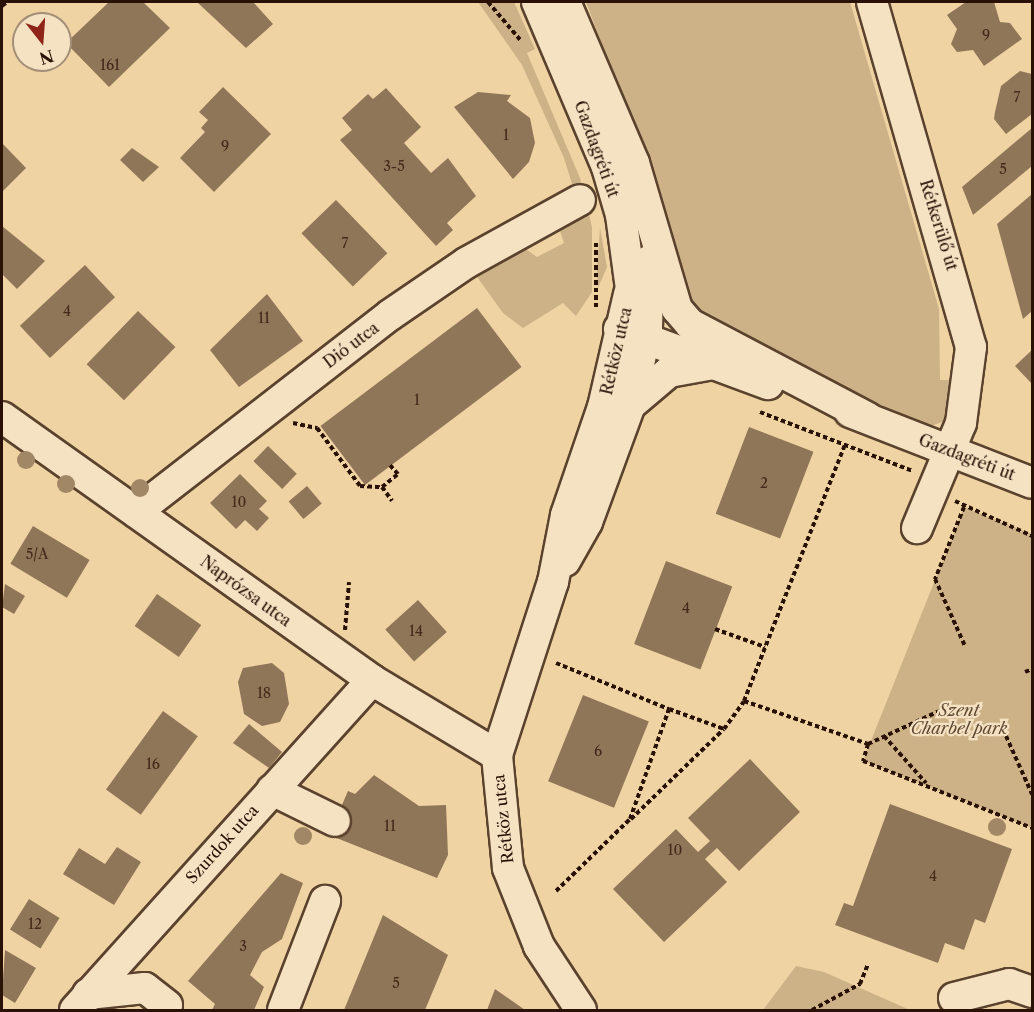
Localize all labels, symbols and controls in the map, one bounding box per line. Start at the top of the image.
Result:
north arrow [12,12,72,72]
house number: 9 [982,27,990,43]
text: N [37,46,56,69]
house number: 161 [100,57,120,73]
house number: 7 [1014,89,1020,105]
street label: Gazdagréti út [571,98,623,200]
house number: 1 [503,127,509,143]
house number: 9 [221,138,229,154]
house number: 3-5 [383,158,405,174]
house number: 5 [999,161,1007,177]
street label: Rétkerülő út [916,177,962,273]
house number: 7 [342,235,348,251]
house number: 4 [63,303,71,319]
street label: Rétköz utca [597,305,635,397]
house number: 11 [258,310,270,326]
street label: Dió utca [320,318,382,372]
house number: 1 [414,392,420,408]
street label: Gazdagréti út [916,430,1018,484]
house number: 2 [760,475,768,491]
house number: 10 [232,494,246,510]
house number: 5/A [26,546,48,562]
street label: Naprózsa utca [197,552,295,630]
house number: 4 [682,600,690,616]
house number: 14 [409,623,423,639]
house number: 18 [257,685,271,701]
park label: Szent Charbel park [911,700,1007,738]
house number: 6 [594,743,602,759]
house number: 16 [146,756,160,772]
street label: Rétköz utca [489,773,517,865]
street label: Szurdok utca [182,801,262,887]
house number: 11 [384,818,396,834]
house number: 10 [668,842,682,858]
house number: 4 [929,868,937,884]
house number: 12 [28,916,42,932]
house number: 3 [239,938,247,954]
house number: 5 [392,975,400,991]

